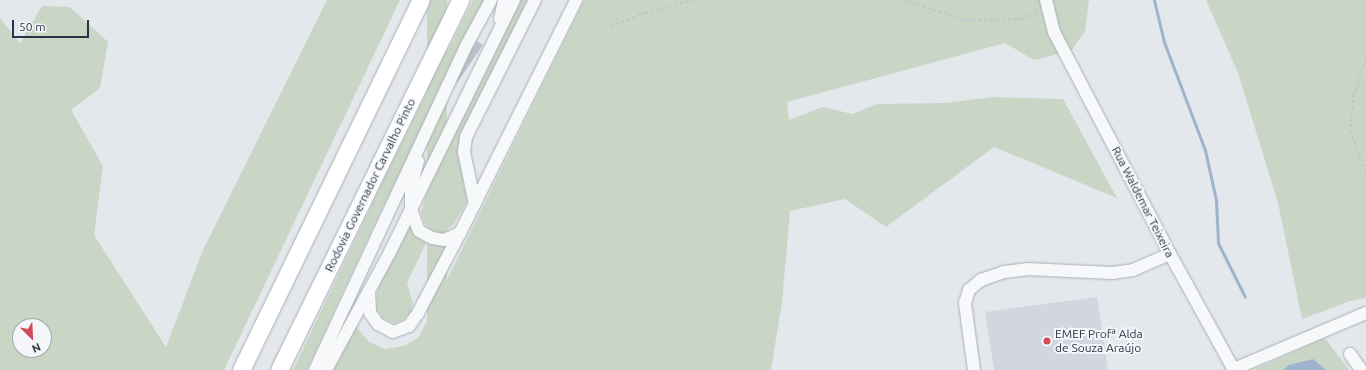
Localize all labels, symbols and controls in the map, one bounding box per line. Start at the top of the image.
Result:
scale bar [14,12,91,38]
text: 50 m [19,20,46,33]
street label: Rodovia Governador Carvalho Pinto [322,96,418,274]
street label: Rua Waldemar Teixeira [1109,144,1177,260]
north arrow [12,318,52,358]
place label: EMEF Profª Alda de Souza Araújo [1055,327,1143,355]
marker: EMEF Profª Alda de Souza Araújo [1042,336,1052,346]
text: N [30,341,43,355]

